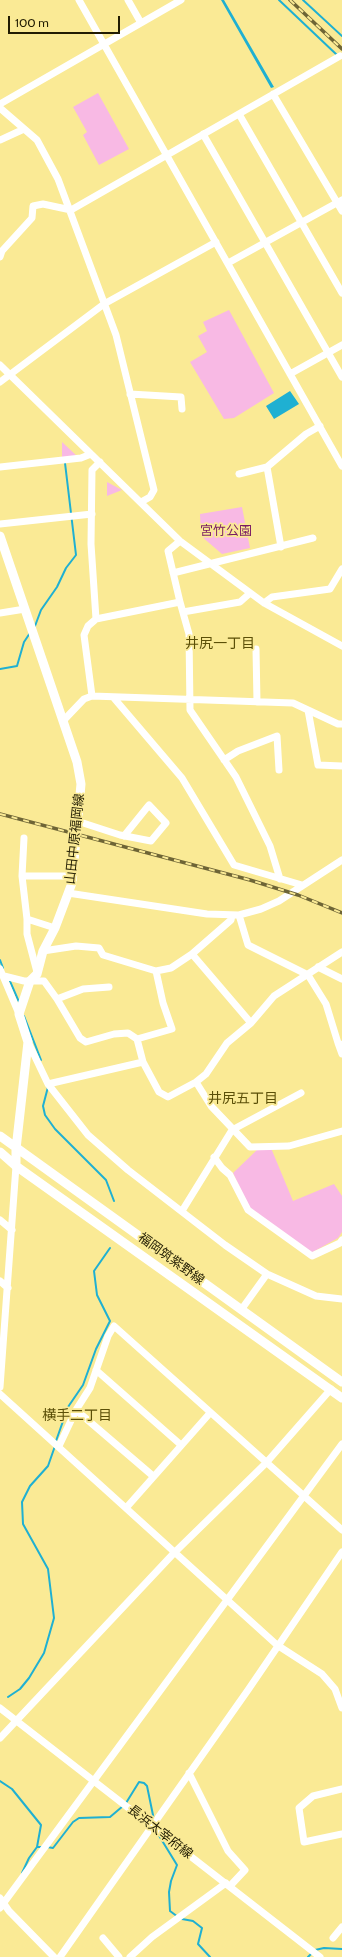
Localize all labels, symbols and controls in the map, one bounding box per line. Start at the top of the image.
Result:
scale bar [10,8,122,34]
text: 100 m [15,15,49,30]
park label: 宮竹公園 [200,523,252,539]
district label: 井尻一丁目 [185,636,255,652]
street label: 山田中原福岡線 [62,793,88,885]
district label: 井尻五丁目 [208,1091,278,1107]
street label: 福岡筑紫野線 [135,1230,207,1288]
district label: 横手二丁目 [42,1408,112,1424]
street label: 長浜太宰府線 [124,1802,196,1862]

